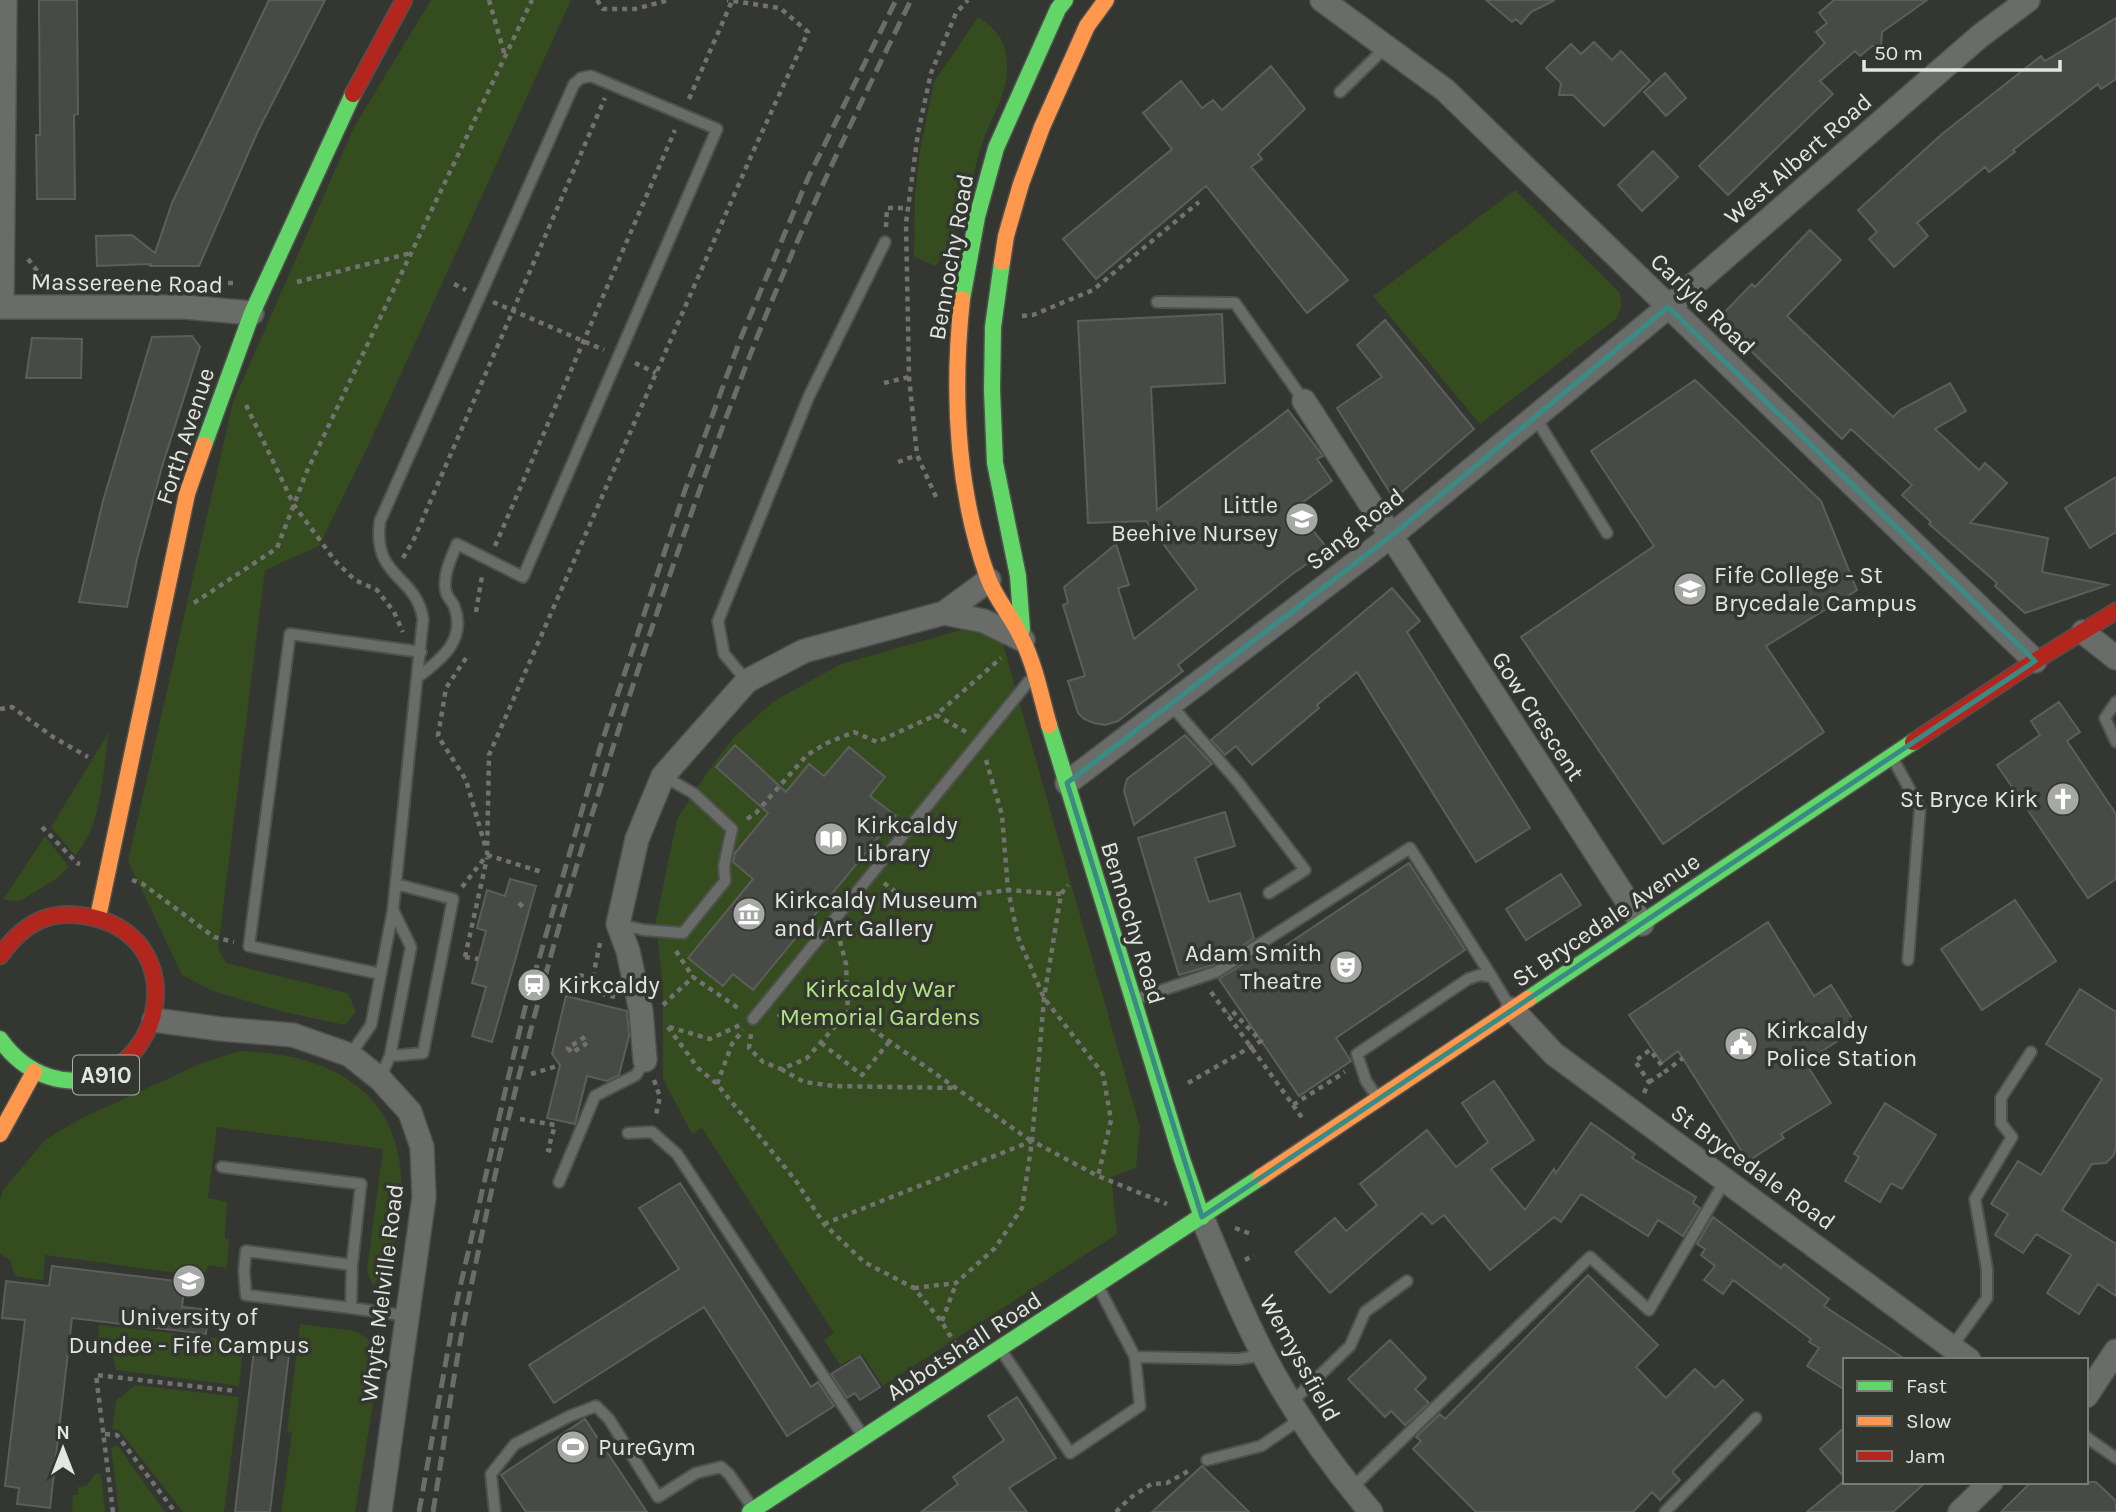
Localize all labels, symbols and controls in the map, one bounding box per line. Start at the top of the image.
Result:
scale bar [1864,28,2060,72]
text: 50 m [1874,41,1923,65]
street label: West Albert Road [1719,87,1877,231]
street label: Bennochy Road [923,172,979,342]
street label: Carlyle Road [1645,247,1761,361]
street label: Massereene Road [31,267,223,299]
street label: Forth Avenue [150,364,220,508]
street label: Sang Road [1300,482,1410,576]
place label: Little Beehive Nursey [1111,491,1278,547]
school or university icon: Little Beehive Nursey [1283,500,1321,538]
place label: Fife College - St Brycedale Campus [1714,561,1917,617]
school or university icon: Fife College - St Brycedale Campus [1671,570,1709,608]
street label: Gow Crescent [1486,646,1590,786]
church icon: St Bryce Kirk [2044,780,2082,818]
place label: St Bryce Kirk [1900,785,2038,813]
place label: Kirkcaldy Library [856,811,958,867]
library icon: Kirkcaldy Library [812,820,850,858]
street label: Bennochy Road [1095,838,1171,1008]
street label: St Brycedale Avenue [1507,847,1705,993]
place label: Kirkcaldy Museum and Art Gallery [774,886,978,942]
museum icon: Kirkcaldy Museum and Art Gallery [730,895,768,933]
place label: Adam Smith Theatre [1185,939,1322,995]
theatre icon: Adam Smith Theatre [1327,948,1365,986]
station icon: Kirkcaldy [515,966,553,1004]
place label: Kirkcaldy [558,971,660,999]
park label: Kirkcaldy War Memorial Gardens [780,975,980,1031]
place label: Kirkcaldy Police Station [1766,1016,1917,1072]
public building icon: Kirkcaldy Police Station [1722,1025,1760,1063]
road number: A910 [73,1056,139,1094]
street label: St Brycedale Road [1665,1098,1841,1236]
street label: Whyte Melville Road [355,1182,409,1404]
school or university icon: University of Dundee - Fife Campus [170,1262,208,1300]
street label: Abbotshall Road [881,1285,1047,1407]
street label: Wemyssfield [1254,1290,1346,1426]
place label: University of Dundee - Fife Campus [69,1303,310,1359]
legend [1843,1358,2088,1484]
text: Fast [1906,1374,1947,1398]
text: Slow [1906,1409,1951,1433]
north arrow [28,1414,98,1484]
text: N [56,1422,70,1444]
sports icon: PureGym [554,1428,592,1466]
place label: PureGym [598,1433,696,1461]
text: Jam [1906,1444,1946,1468]

